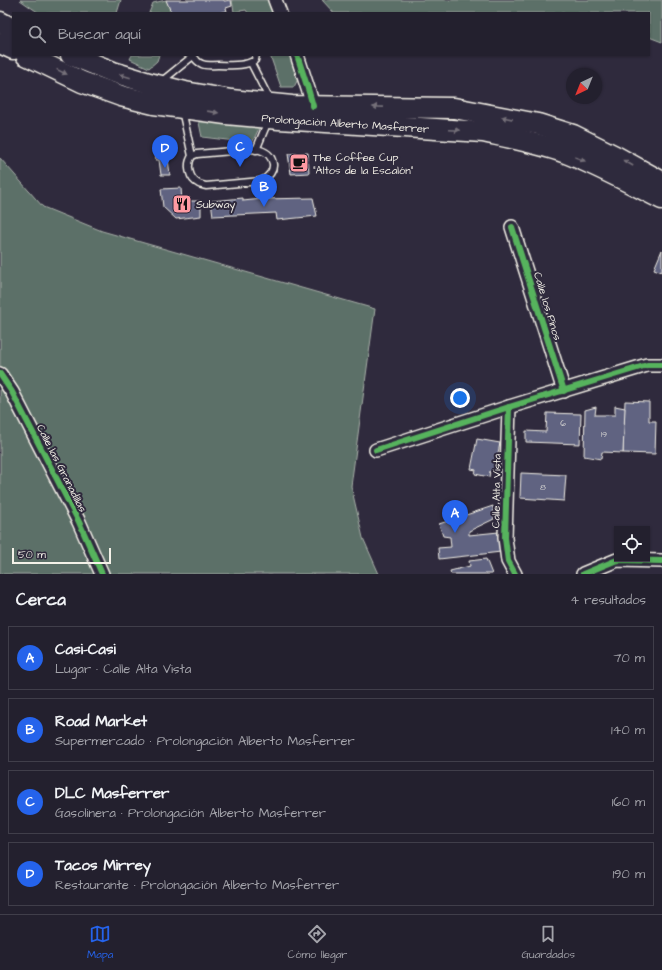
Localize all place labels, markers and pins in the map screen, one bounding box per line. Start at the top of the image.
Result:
pin: C [227,134,253,167]
pin: D [152,135,178,168]
place label: The Coffee Cup "Altos de la Escalón" [313,150,414,178]
cafe icon: The Coffee Cup "Altos de la Escalón" [288,152,310,174]
pin: B [251,174,277,207]
restaurant icon: Subway [171,193,193,215]
place label: Subway [196,197,235,213]
pin: A [442,500,468,533]

